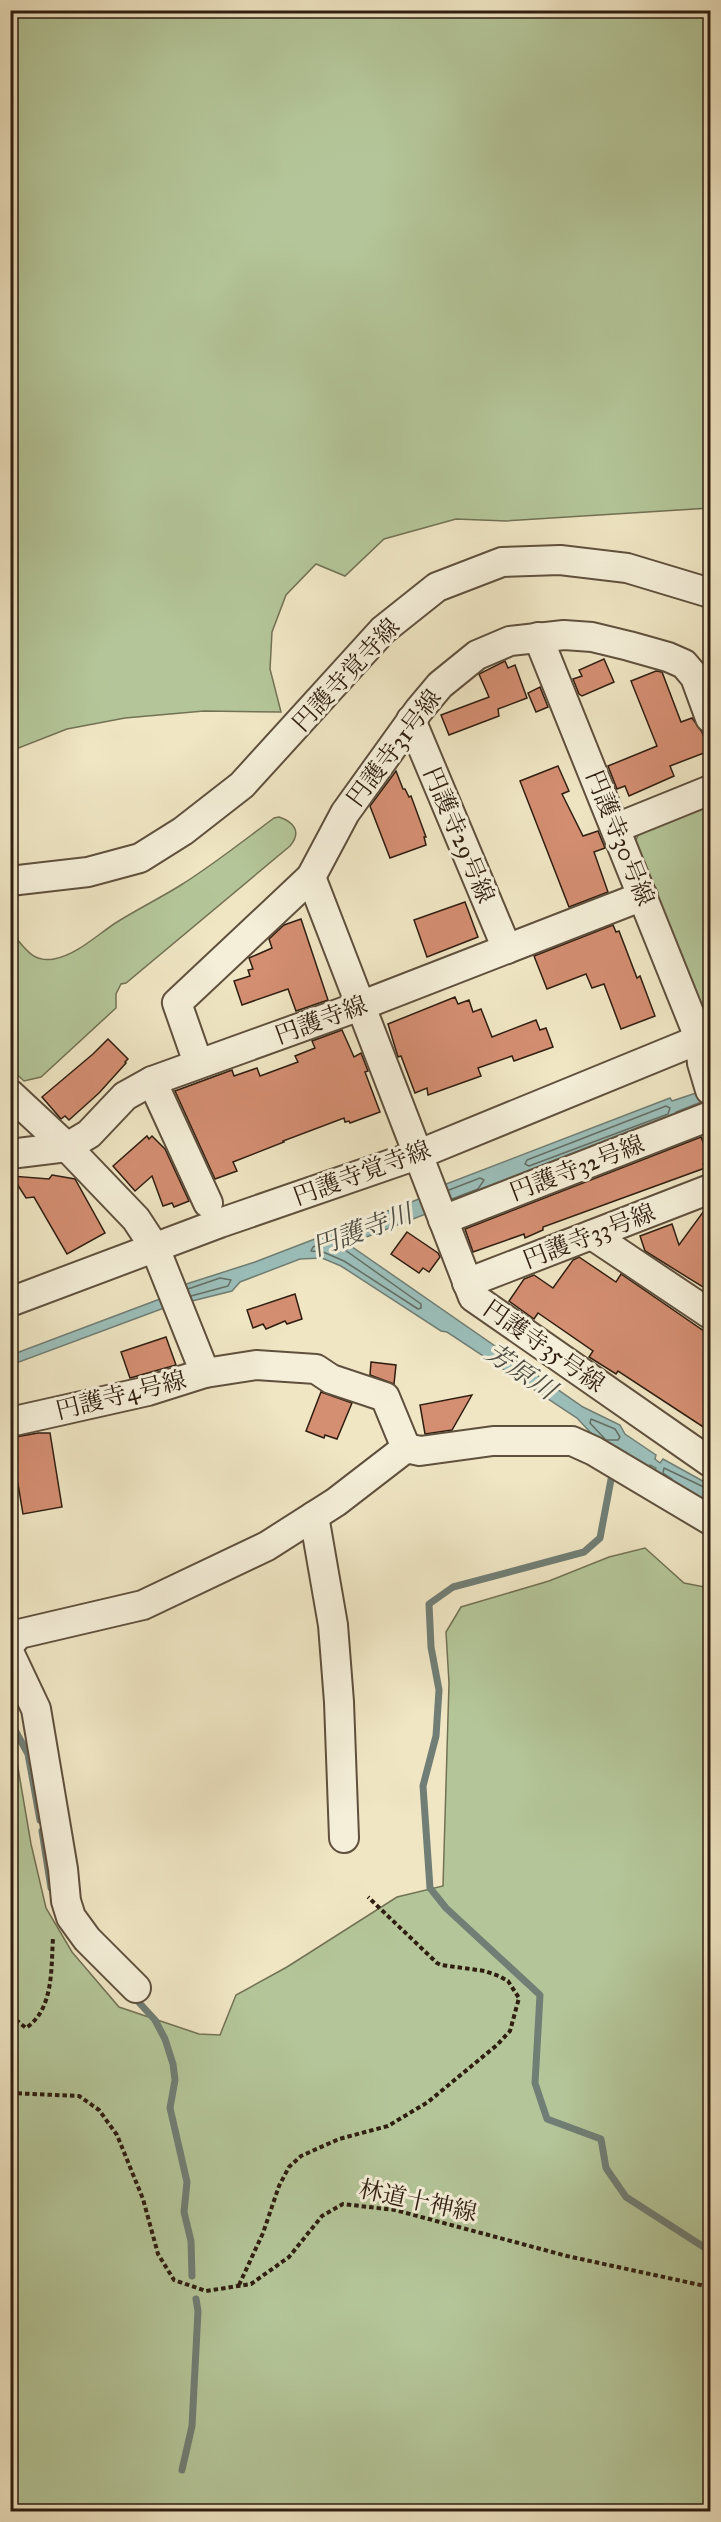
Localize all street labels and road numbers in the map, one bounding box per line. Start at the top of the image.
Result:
street label: 円護寺覚寺線 [286,612,406,738]
street label: 円護寺31号線 [340,683,448,813]
street label: 円護寺29号線 [417,763,501,907]
street label: 円護寺30号線 [579,766,661,910]
street label: 円護寺線 [271,989,371,1051]
street label: 円護寺32号線 [506,1129,648,1207]
street label: 円護寺覚寺線 [289,1134,435,1212]
street label: 円護寺33号線 [519,1197,659,1275]
street label: 円護寺35号線 [478,1293,610,1399]
street label: 円護寺4号線 [53,1364,189,1426]
street label: 林道十神線 [356,2174,480,2228]

